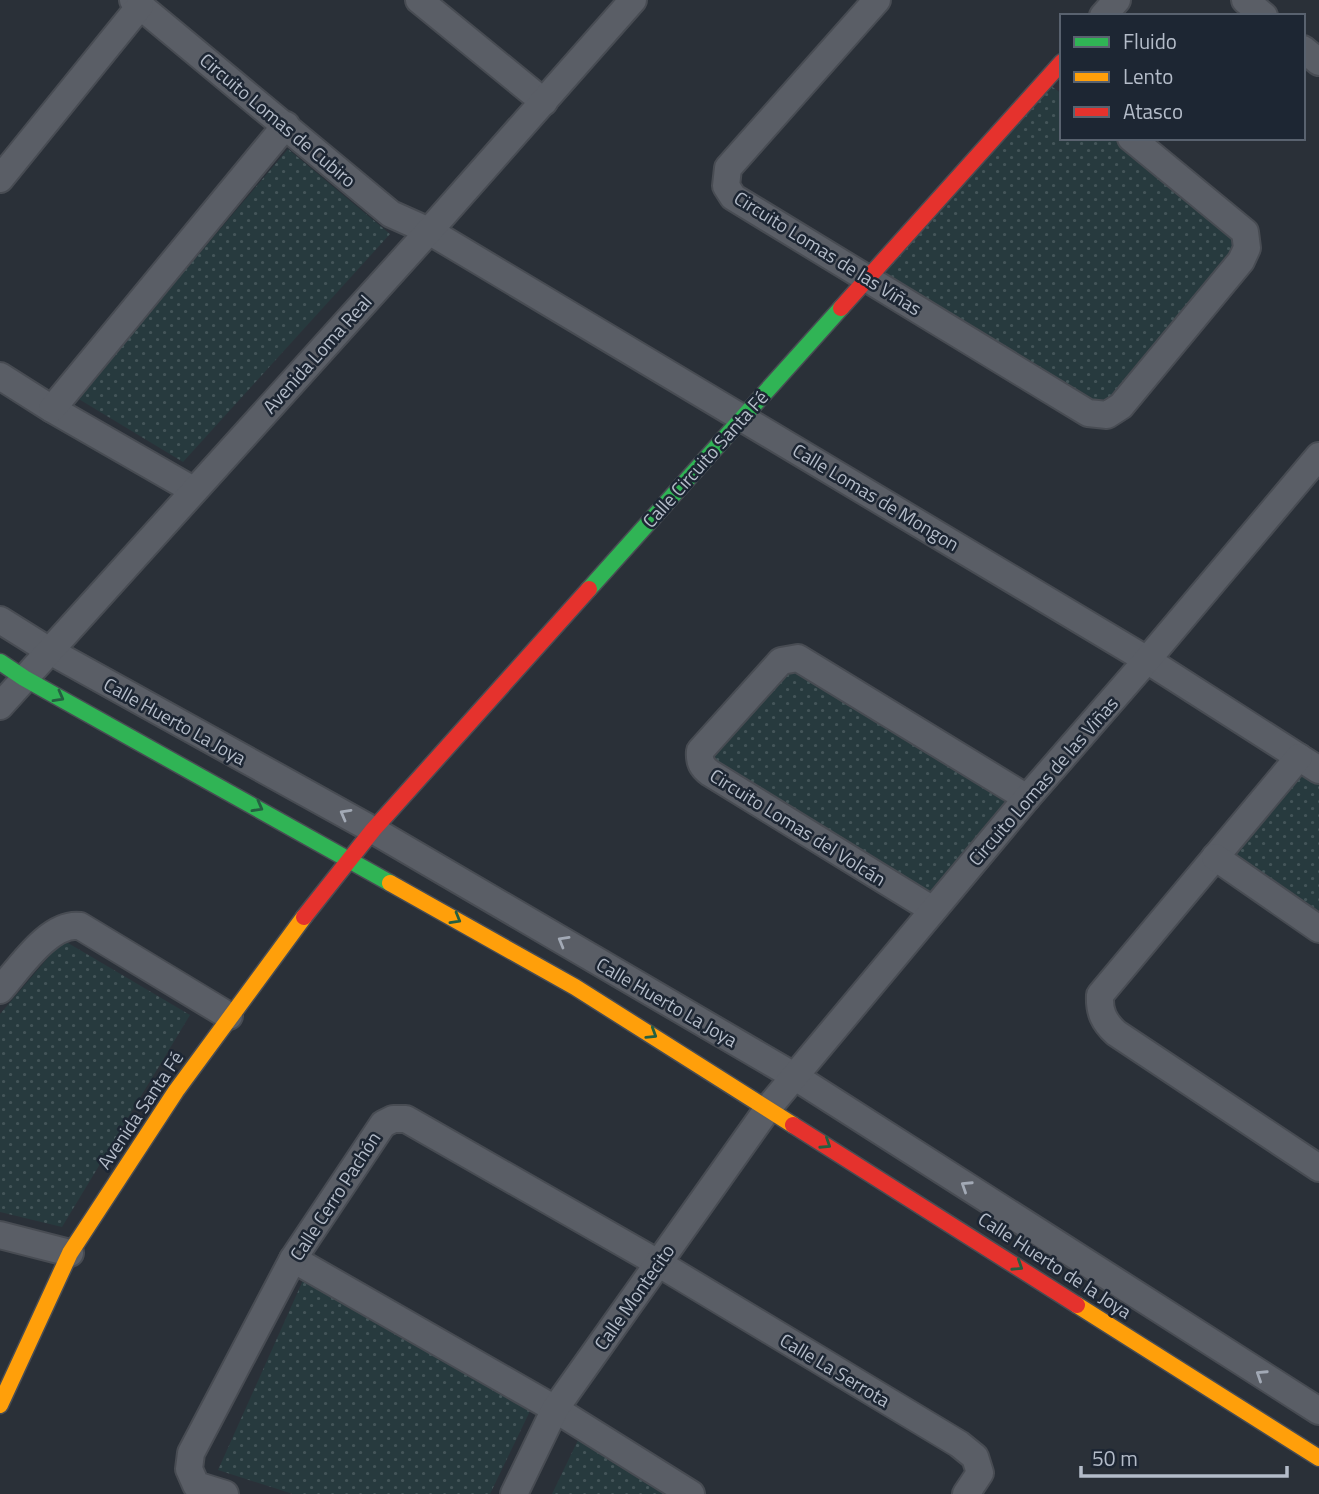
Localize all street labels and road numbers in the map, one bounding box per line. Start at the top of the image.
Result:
street label: Circuito Lomas de Cubiro [194,45,363,194]
street label: Circuito Lomas de las Viñas [729,183,928,322]
street label: Avenida Loma Real [255,288,378,420]
street label: Calle Circuito Santa Fé [635,383,774,534]
street label: Calle Lomas de Mongon [787,435,965,558]
street label: Calle Huerto La Joya [99,669,252,772]
street label: Circuito Lomas de las Viñas [961,689,1125,872]
street label: Circuito Lomas del Volcán [705,761,892,893]
street label: Calle Huerto La Joya [591,949,744,1054]
street label: Avenida Santa Fé [89,1045,190,1175]
street label: Calle Cerro Pachón [282,1125,387,1266]
street label: Calle Huerto de la Joya [973,1204,1138,1325]
street label: Calle Montecito [586,1238,681,1356]
street label: Calle La Serrota [775,1325,896,1414]

